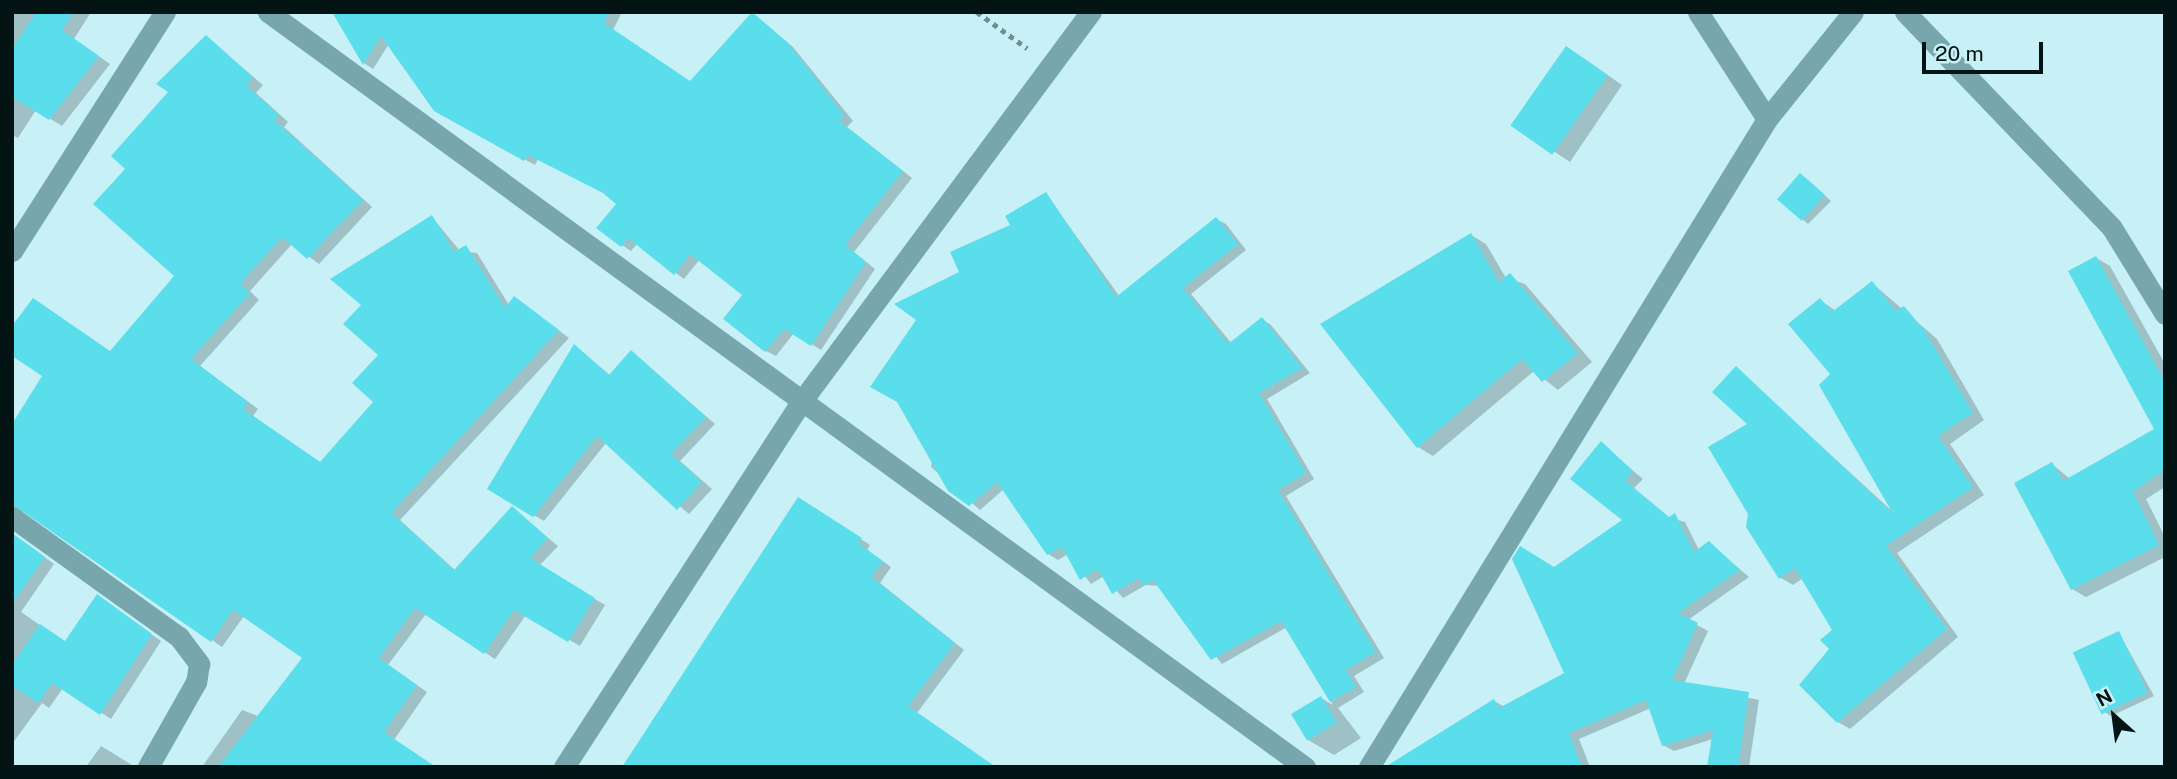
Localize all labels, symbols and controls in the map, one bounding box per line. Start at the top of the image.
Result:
scale bar [1925,28,2046,72]
text: 20 m [1935,41,1984,66]
north arrow [2079,681,2149,751]
text: N [2092,684,2116,711]

